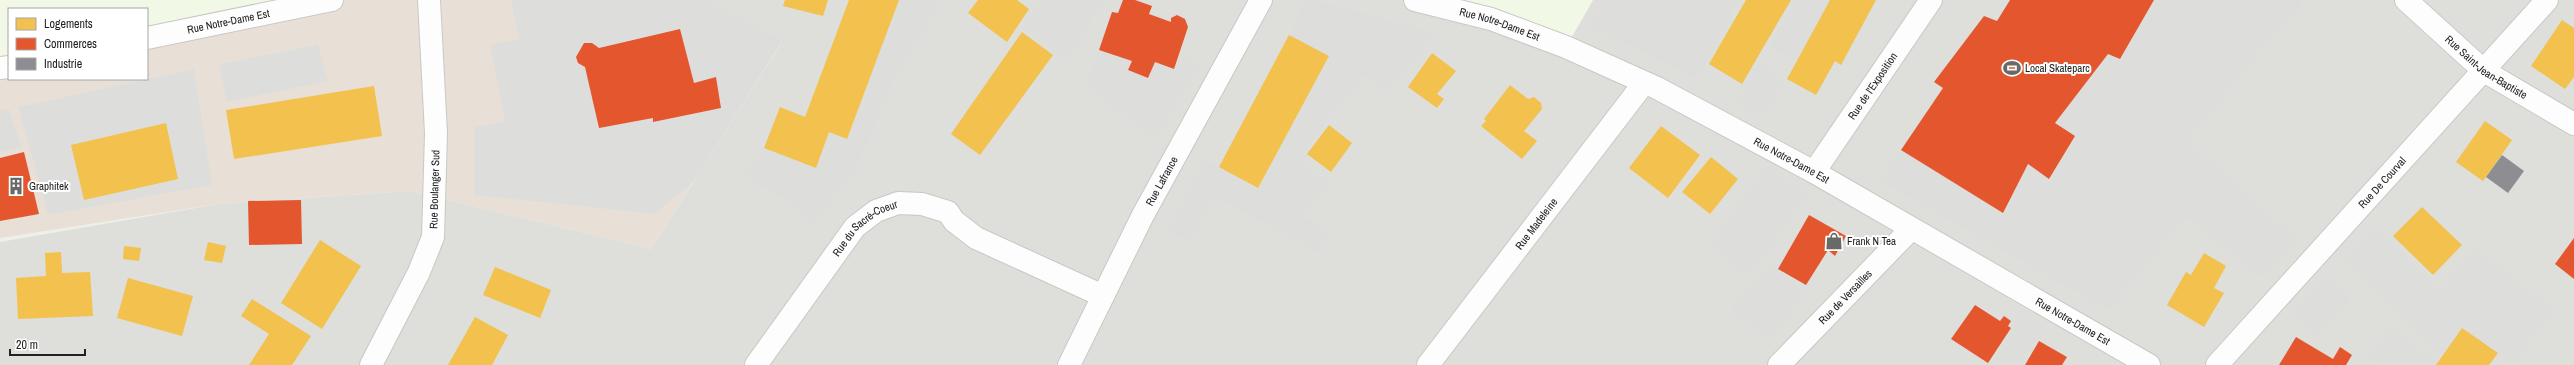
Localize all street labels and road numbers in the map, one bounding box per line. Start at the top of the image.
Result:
street label: Rue Notre-Dame Est [1458,4,1542,44]
street label: Rue Notre-Dame Est [186,6,271,37]
street label: Rue Saint-Jean-Baptiste [2442,32,2530,102]
street label: Rue de l'Exposition [1845,50,1900,122]
street label: Rue Notre-Dame Est [1751,134,1832,187]
street label: Rue Boulanger Sud [426,150,443,229]
street label: Rue Lafrance [1142,154,1181,208]
street label: Rue De Courval [2355,154,2409,211]
street label: Rue Madeleine [1512,195,1560,252]
street label: Rue du Sacré-Coeur [829,197,899,259]
street label: Rue de Versailles [1815,266,1875,327]
street label: Rue Notre-Dame Est [2033,294,2113,348]

